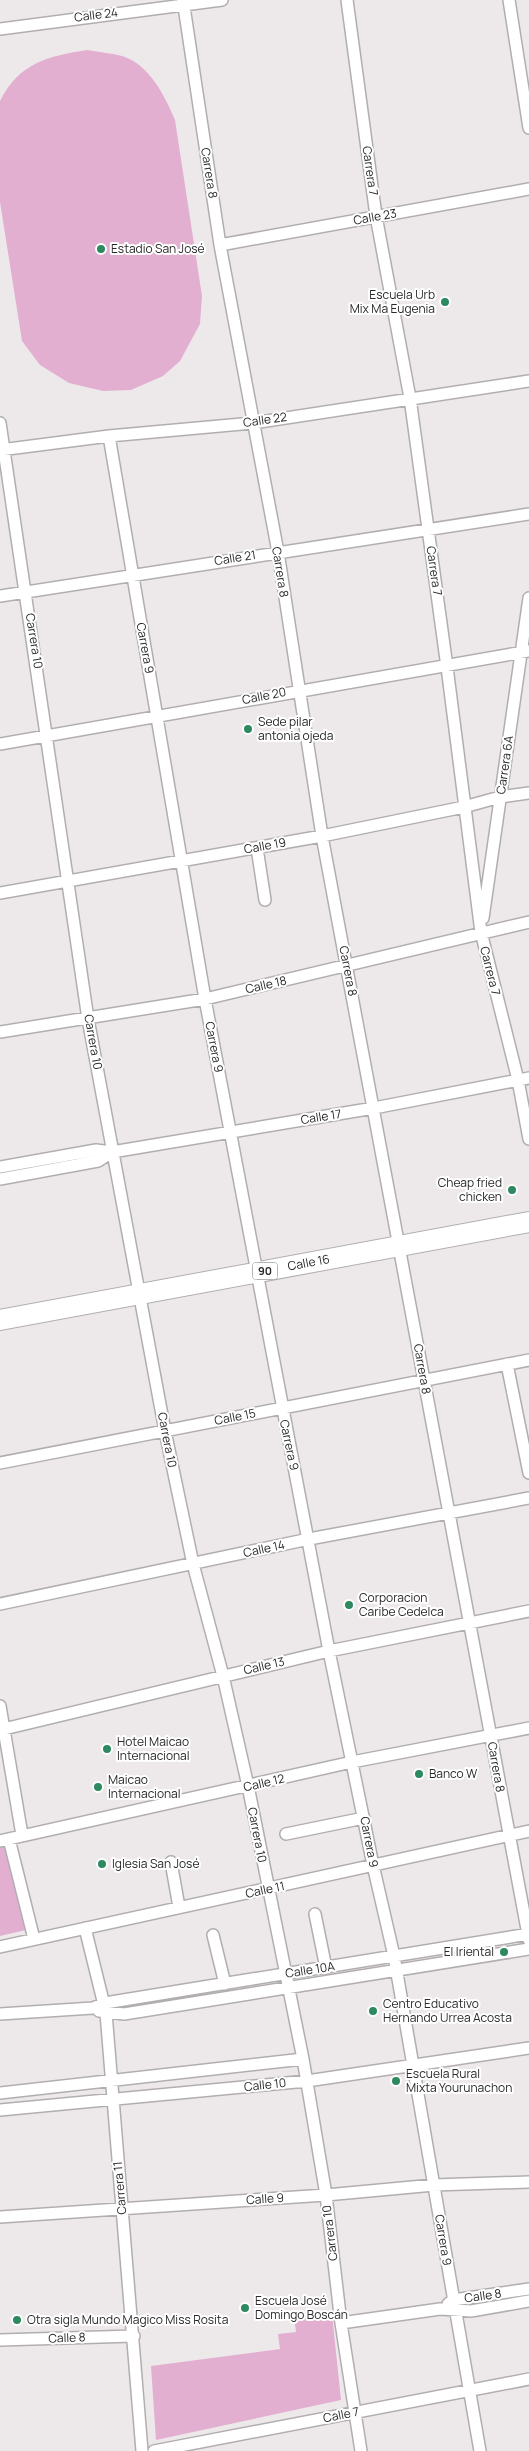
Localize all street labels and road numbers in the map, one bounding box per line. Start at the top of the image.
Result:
street label: Calle 24 [73,3,119,26]
street label: Carrera 7 [359,145,382,197]
street label: Carrera 8 [197,146,222,199]
street label: Calle 23 [352,204,398,229]
street label: Calle 22 [242,408,288,431]
street label: Carrera 8 [268,545,293,598]
street label: Carrera 7 [423,545,446,597]
street label: Calle 21 [213,546,257,569]
street label: Carrera 10 [22,612,47,670]
street label: Carrera 9 [133,621,158,675]
street label: Calle 20 [240,683,287,708]
street label: Carrera 6A [492,734,517,795]
street label: Calle 19 [243,833,287,858]
street label: Carrera 8 [335,944,362,998]
street label: Carrera 7 [476,945,505,997]
street label: Calle 18 [244,972,288,998]
street label: Carrera 10 [80,1013,107,1071]
street label: Carrera 9 [201,1020,228,1074]
street label: Calle 17 [299,1105,342,1128]
street label: Calle 16 [286,1250,331,1275]
road number: 90 [252,1262,278,1280]
street label: Carrera 8 [410,1342,435,1395]
street label: Calle 15 [213,1404,257,1429]
street label: Carrera 10 [154,1411,181,1469]
street label: Carrera 9 [276,1418,303,1472]
street label: Calle 14 [242,1536,286,1561]
street label: Calle 13 [242,1653,286,1678]
street label: Carrera 8 [484,1740,509,1793]
street label: Calle 12 [242,1769,286,1795]
street label: Carrera 10 [244,1806,271,1864]
street label: Carrera 9 [356,1815,383,1869]
street label: Calle 11 [244,1877,286,1902]
street label: Calle 10A [284,1957,336,1982]
street label: Calle 10 [243,2074,287,2095]
street label: Carrera 11 [109,2161,130,2215]
street label: Calle 9 [246,2189,284,2208]
street label: Carrera 10 [318,2204,341,2262]
street label: Carrera 9 [431,2213,456,2267]
street label: Calle 8 [463,2284,503,2307]
street label: Calle 8 [48,2328,86,2347]
street label: Calle 7 [321,2403,360,2426]

